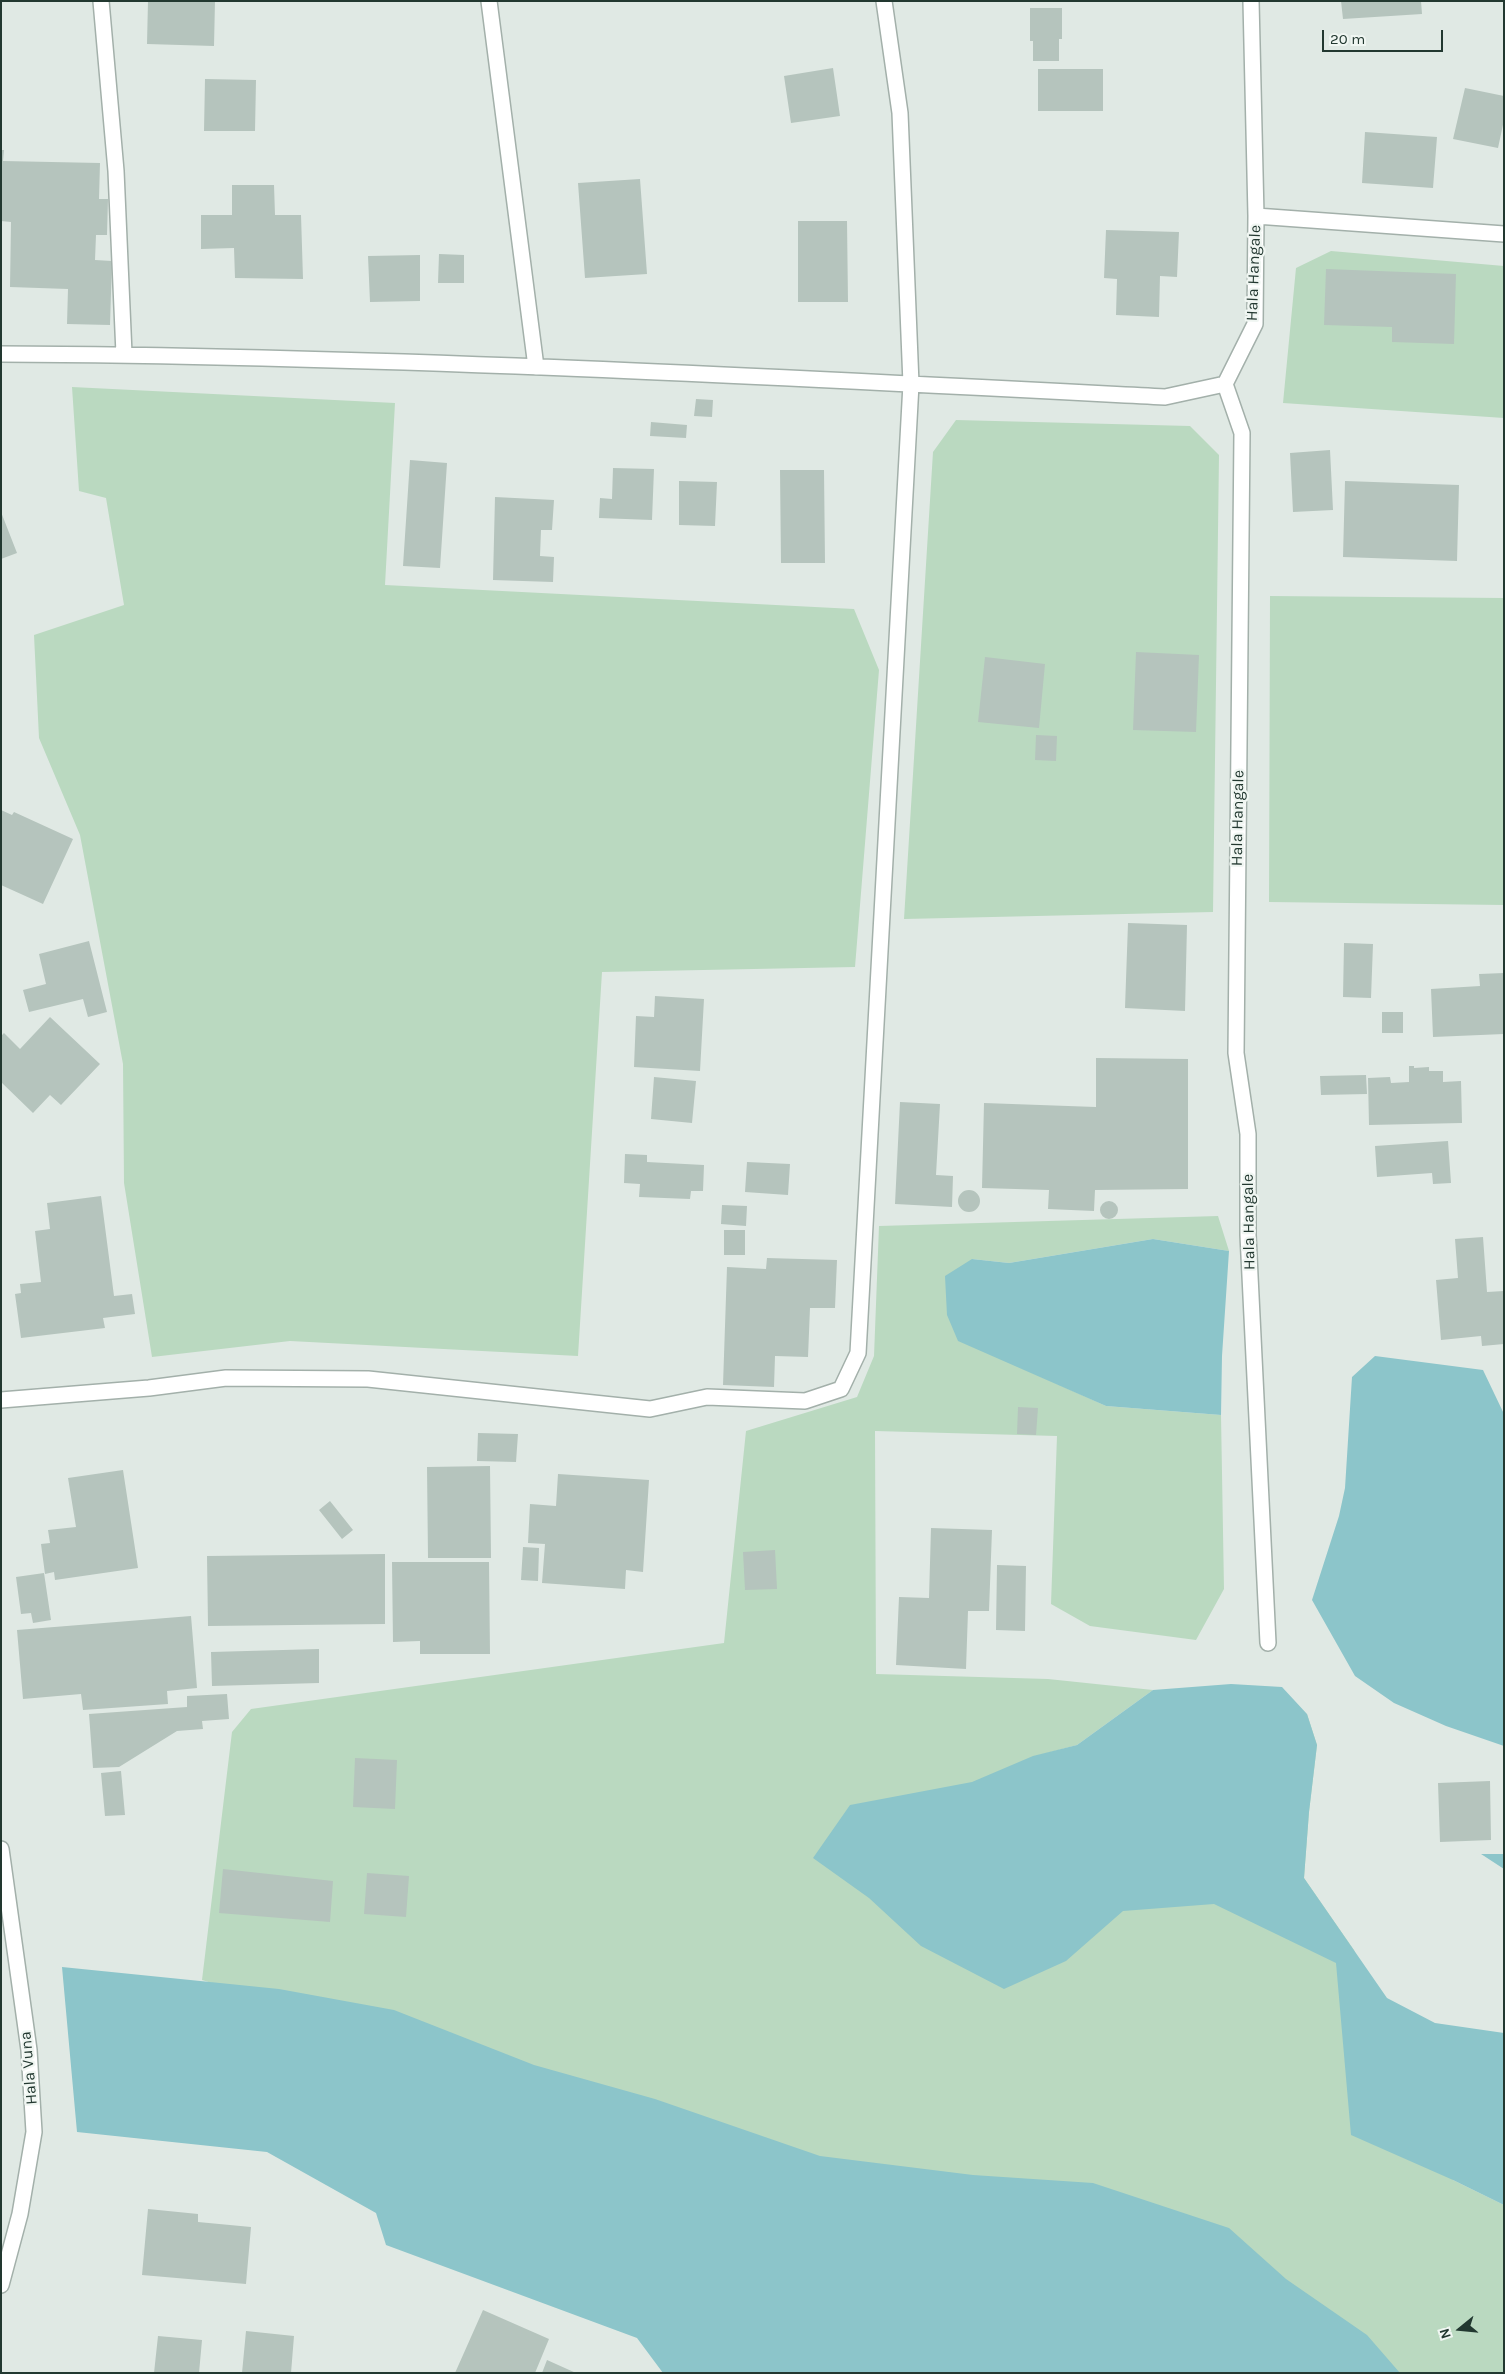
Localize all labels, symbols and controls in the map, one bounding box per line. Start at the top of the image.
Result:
scale bar [1325,20,1446,52]
text: 20 m [1330,30,1365,48]
street label: Hala Hangale [1243,225,1265,321]
street label: Hala Hangale [1228,770,1248,866]
street label: Hala Hangale [1239,1174,1259,1270]
street label: Hala Vuna [16,2030,42,2106]
north arrow [1435,2304,1485,2354]
text: N [1436,2326,1455,2341]

